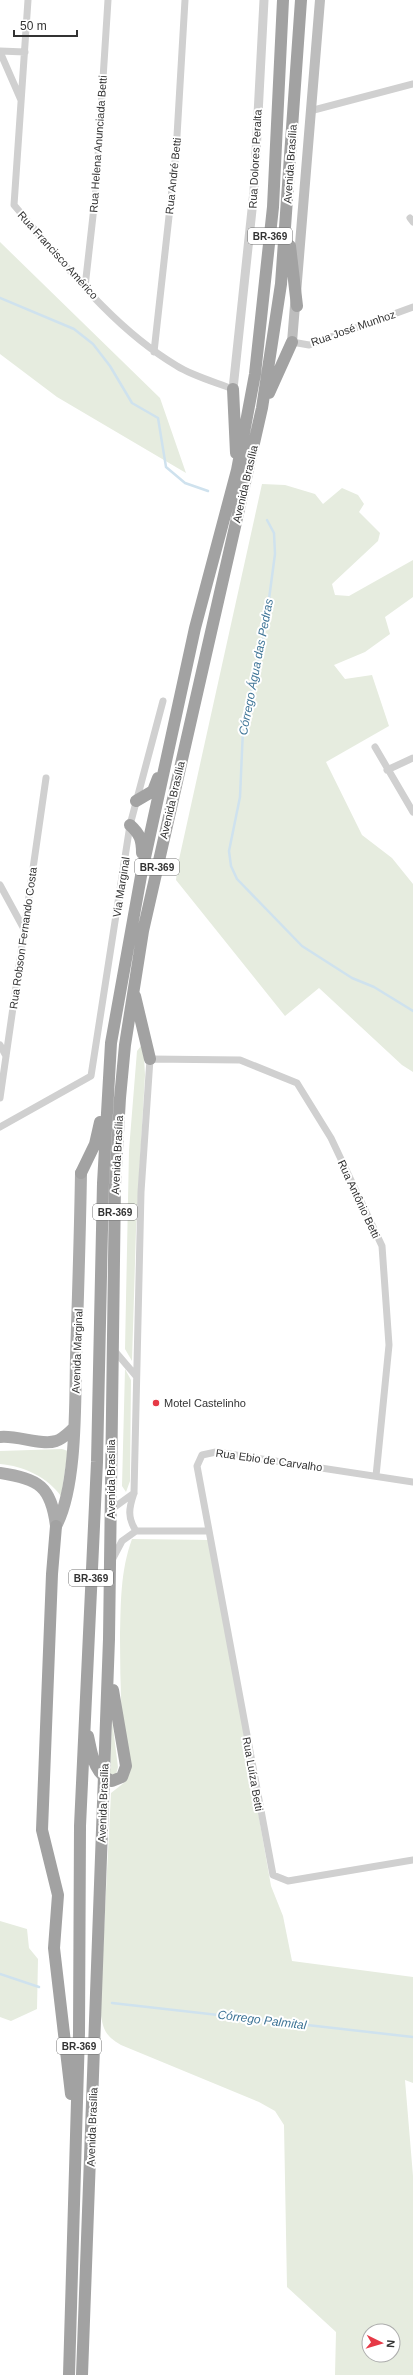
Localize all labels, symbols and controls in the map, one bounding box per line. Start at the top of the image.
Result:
scale bar [14,12,77,38]
text: 50 m [20,19,47,33]
street label: Rua Helena Anunciada Betti [87,75,109,213]
street label: Rua Dolores Peralta [246,108,264,209]
street label: Avenida Brasília [281,123,299,204]
street label: Rua André Betti [163,137,183,215]
street label: Rua Francisco Américo [15,209,101,301]
road number: BR-369 [248,228,292,244]
street label: Rua José Munhoz [309,308,397,348]
street label: Avenida Brasília [230,443,260,524]
water label: Córrego Água das Pedras [235,597,276,736]
street label: Avenida Brasília [157,759,187,840]
street label: Via Marginal [110,856,132,918]
road number: BR-369 [135,859,179,875]
street label: Rua Robson Fernando Costa [7,865,39,1010]
street label: Avenida Brasília [109,1114,125,1195]
street label: Rua Antônio Betti [336,1158,382,1240]
road number: BR-369 [93,1204,137,1220]
street label: Avenida Marginal [70,1308,84,1394]
place label: Motel Castelinho [164,1397,246,1409]
marker: Motel Castelinho [151,1398,161,1408]
street label: Avenida Brasília [105,1438,117,1519]
street label: Rua Ebio de Carvalho [215,1447,323,1473]
road number: BR-369 [69,1570,113,1586]
street label: Rua Luíza Betti [241,1736,265,1812]
street label: Avenida Brasília [96,1762,110,1843]
water label: Córrego Palmital [217,2008,308,2032]
road number: BR-369 [57,2038,101,2054]
street label: Avenida Brasília [85,2086,99,2167]
north arrow [361,2323,401,2363]
text: N [385,2339,397,2348]

